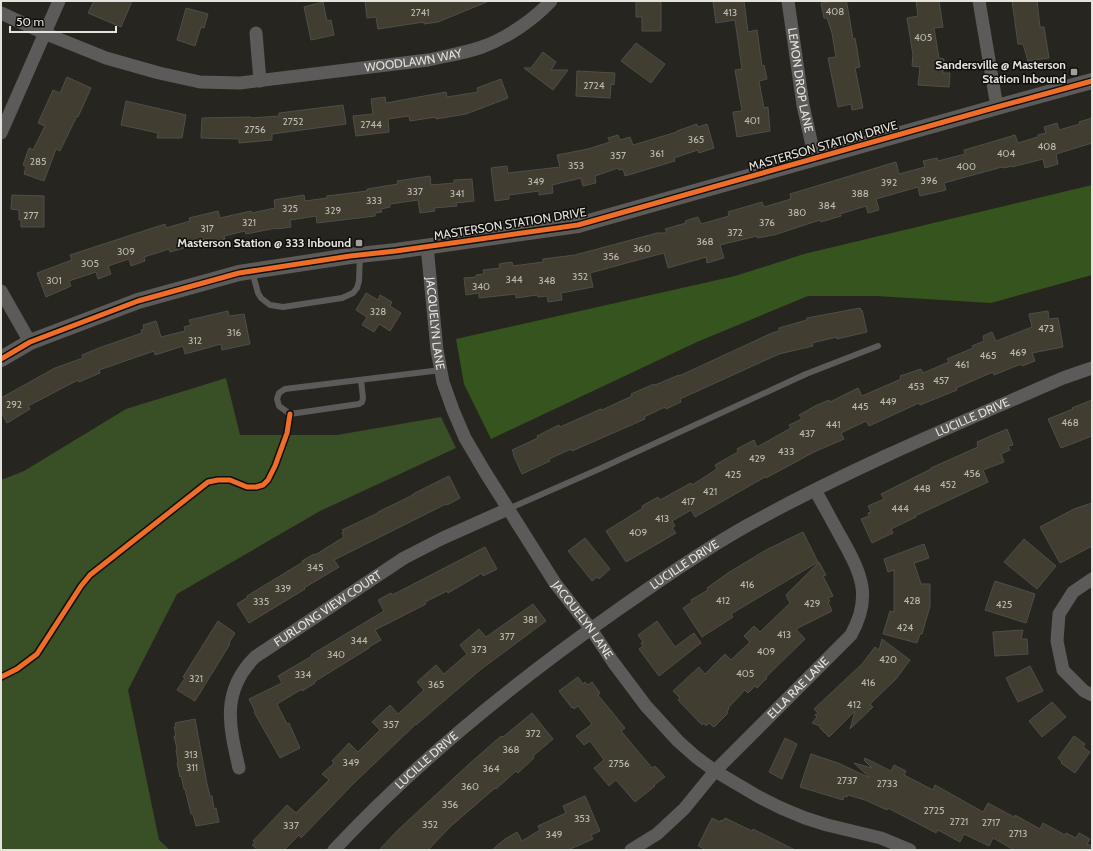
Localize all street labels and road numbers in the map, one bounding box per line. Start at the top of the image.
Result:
street label: LEMON DROP LANE [785,27,817,134]
street label: WOODLAWN WAY [364,45,463,75]
street label: MASTERSON STATION DRIVE [747,117,899,174]
street label: MASTERSON STATION DRIVE [433,204,588,243]
street label: JACQUELYN LANE [423,275,449,372]
street label: LUCILLE DRIVE [933,394,1012,440]
street label: LUCILLE DRIVE [647,536,722,592]
street label: FURLONG VIEW COURT [271,567,385,649]
street label: JACQUELYN LANE [548,577,617,662]
street label: ELLA RAE LANE [764,653,832,722]
street label: LUCILLE DRIVE [392,728,461,792]

